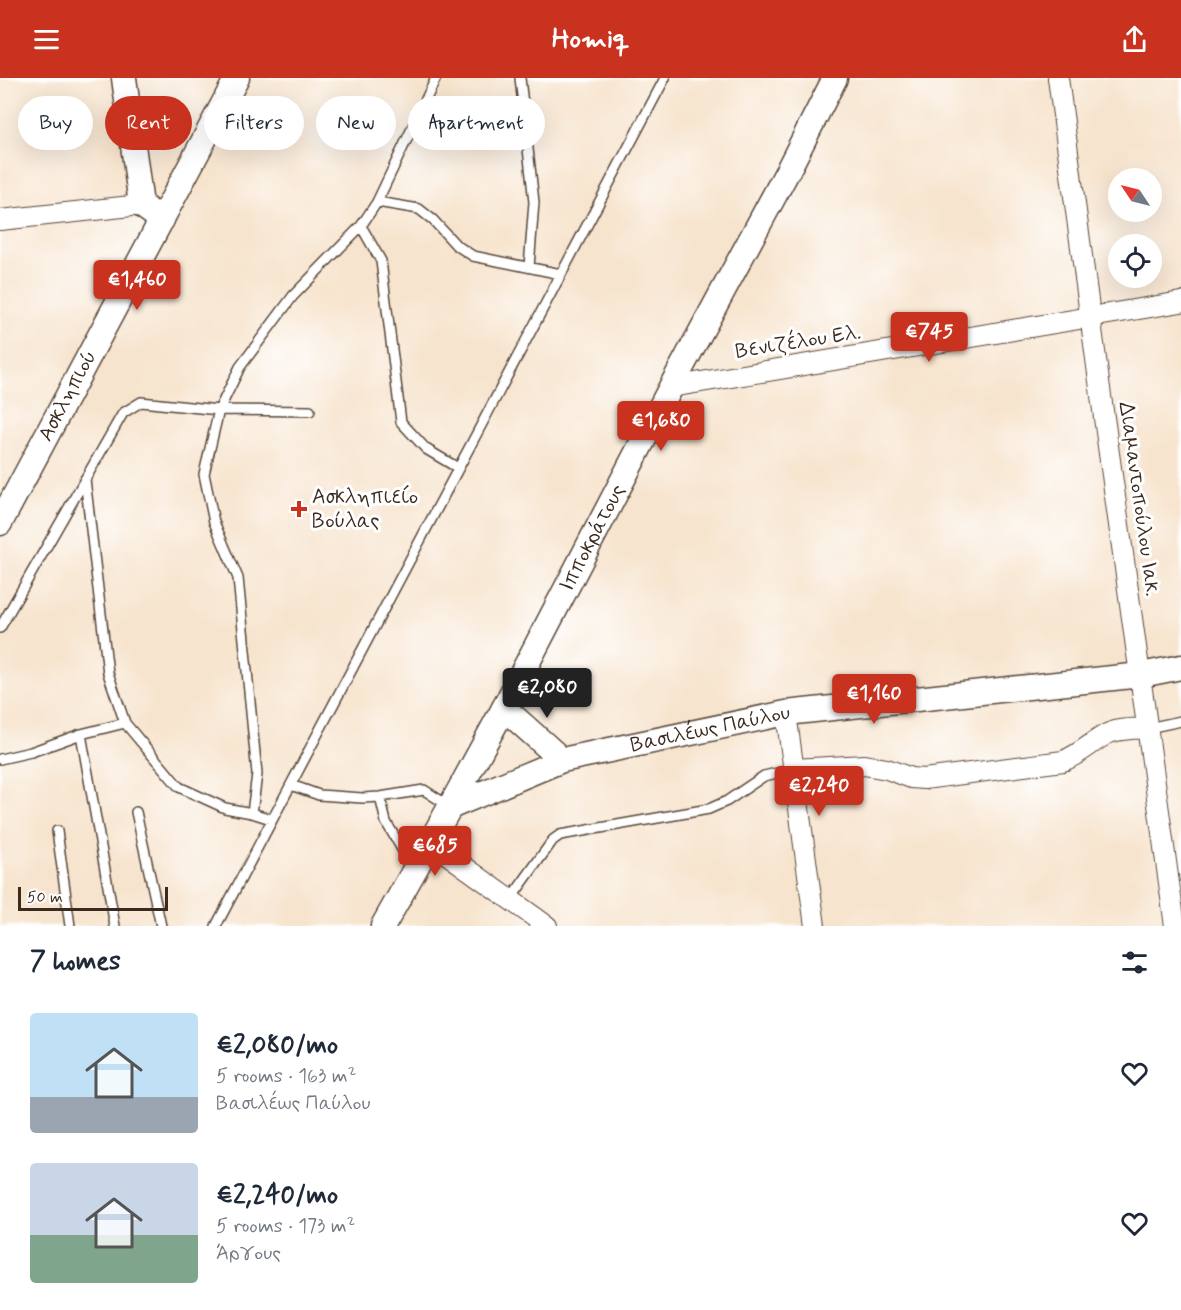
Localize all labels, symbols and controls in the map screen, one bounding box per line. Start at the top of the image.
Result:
text: Homiq [552,22,629,57]
icon: menu [30,23,63,56]
icon: share [1118,23,1151,56]
chip: Buy [18,96,93,150]
chip: Rent [105,96,192,150]
chip: Filters [204,96,304,150]
chip: New [316,96,396,150]
chip: Apartment [408,96,545,150]
north arrow [1108,168,1162,222]
map controls [1108,168,1162,288]
button: locate [1108,234,1162,288]
pin: €1,460 [88,260,186,311]
text: €1,460 [107,266,167,293]
pin: €745 [893,312,965,363]
street label: Βενιζέλου Ελ. [733,317,863,366]
text: €745 [905,318,953,345]
street label: Ασκληπιού [32,345,103,446]
street label: Διαμαντοπούλου Ιακ. [1111,400,1167,598]
pin: €1,680 [612,401,710,452]
text: €1,680 [631,407,691,434]
street label: Ιπποκράτους [553,479,632,597]
place label: Ασκληπιείο Βούλας [312,483,418,535]
marker: Ασκληπιείο Βούλας [290,500,308,518]
pin: €2,080 [498,668,596,719]
text: €2,080 [517,674,577,701]
pin: €1,160 [825,674,923,725]
text: €1,160 [846,680,902,707]
street label: Βασιλέως Παύλου [628,699,793,759]
pin: €2,240 [770,766,868,817]
text: €2,240 [789,772,849,799]
pin: €685 [399,826,471,877]
text: €685 [412,832,458,859]
scale bar [18,884,168,912]
text: 50 m [27,887,63,908]
text: 7 homes [30,945,121,979]
icon: filters [1118,946,1151,979]
text: €2,080/mo [216,1029,338,1063]
icon: home [78,1037,150,1109]
icon: heart [1118,1057,1151,1090]
text: 5 rooms · 163 m² [216,1063,356,1090]
text: Βασιλέως Παύλου [216,1090,370,1117]
text: €2,240/mo [216,1179,338,1213]
icon: home [78,1187,150,1259]
icon: heart [1118,1207,1151,1240]
text: 5 rooms · 173 m² [216,1213,355,1240]
text: Άργους [216,1240,281,1267]

